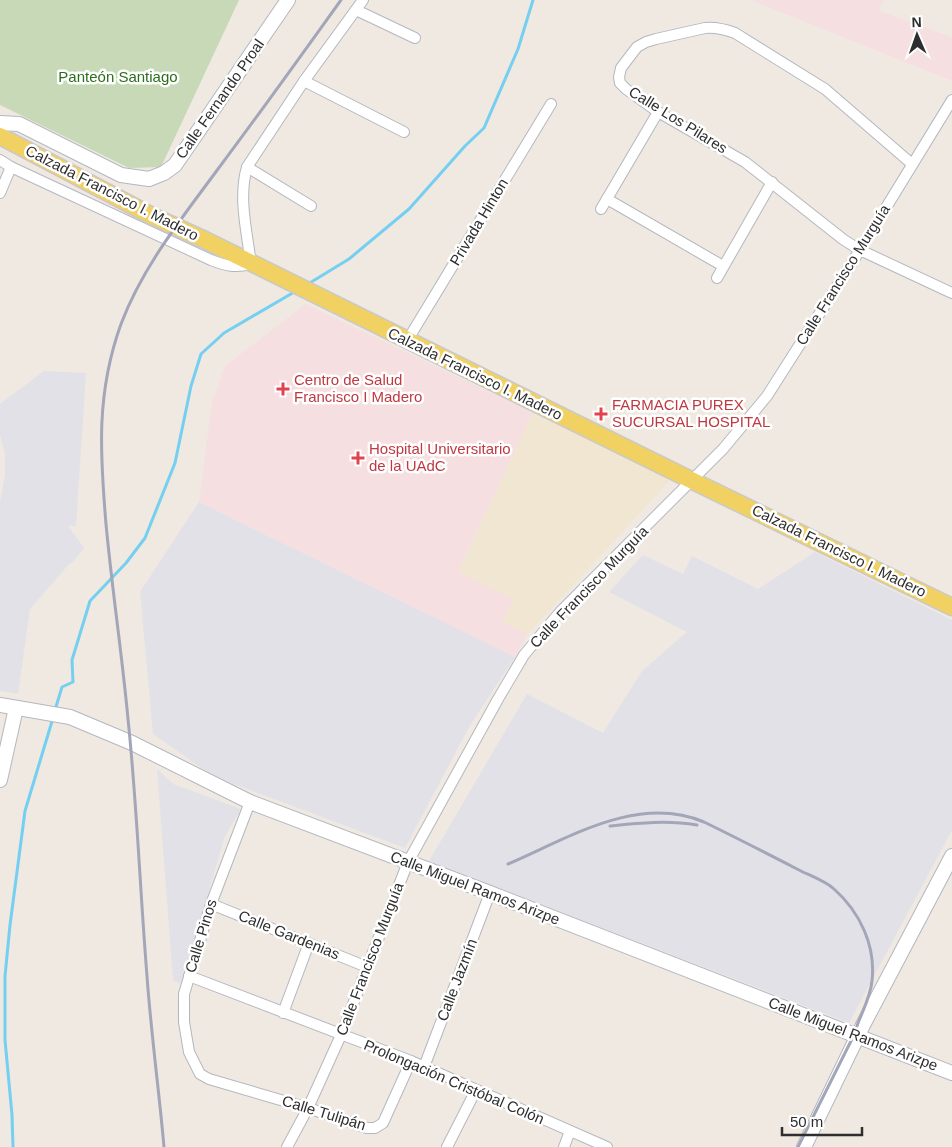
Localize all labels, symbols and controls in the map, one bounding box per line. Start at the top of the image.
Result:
north arrow [892,10,942,60]
text: N [911,14,922,30]
street label: Calle Fernando Proal [172,36,267,162]
park label: Panteón Santiago [58,68,178,85]
street label: Calle Los Pilares [626,83,730,157]
street label: Calzada Francisco I. Madero [23,141,202,244]
street label: Privada Hinton [446,175,511,268]
street label: Calle Francisco Murguía [792,201,893,348]
street label: Calzada Francisco I. Madero [385,324,565,423]
place label: Centro de Salud Francisco I Madero [294,371,422,405]
marker: Centro de Salud Francisco I Madero [276,382,290,396]
place label: FARMACIA PUREX SUCURSAL HOSPITAL [612,396,770,430]
marker: FARMACIA PUREX SUCURSAL HOSPITAL [594,407,608,421]
place label: Hospital Universitario de la UAdC [369,440,511,474]
marker: Hospital Universitario de la UAdC [351,451,365,465]
street label: Calzada Francisco I. Madero [749,501,929,600]
street label: Calle Francisco Murguía [526,522,652,651]
street label: Calle Miguel Ramos Arizpe [388,847,562,928]
street label: Calle Francisco Murguía [332,879,407,1038]
street label: Calle Pinos [181,897,220,975]
street label: Calle Gardenias [236,907,342,963]
street label: Calle Jazmín [433,936,480,1023]
street label: Calle Miguel Ramos Arizpe [766,993,940,1074]
street label: Prolongación Cristóbal Colón [361,1036,547,1127]
street label: Calle Tulipán [280,1092,368,1133]
scale bar [782,1104,862,1136]
text: 50 m [790,1113,823,1130]

